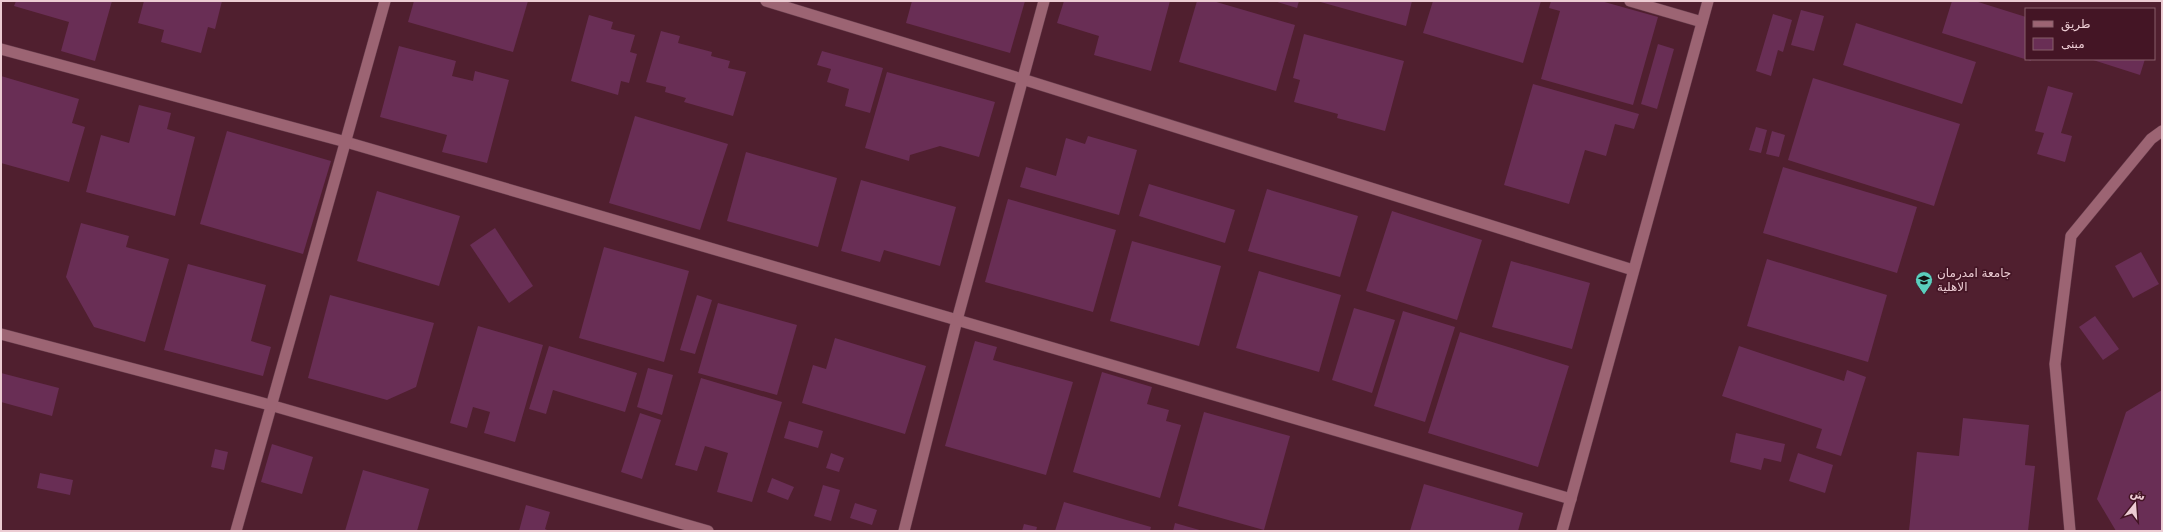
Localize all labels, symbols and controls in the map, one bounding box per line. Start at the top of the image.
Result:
legend [2025,8,2155,60]
text: طريق [2061,17,2091,32]
text: مبنى [2061,37,2085,51]
place label: جامعة امدرمان الاهلية [1937,266,2011,294]
school or university icon: جامعة امدرمان الاهلية [1914,270,1934,295]
north arrow [2115,484,2155,524]
text: ش [2129,486,2147,503]

